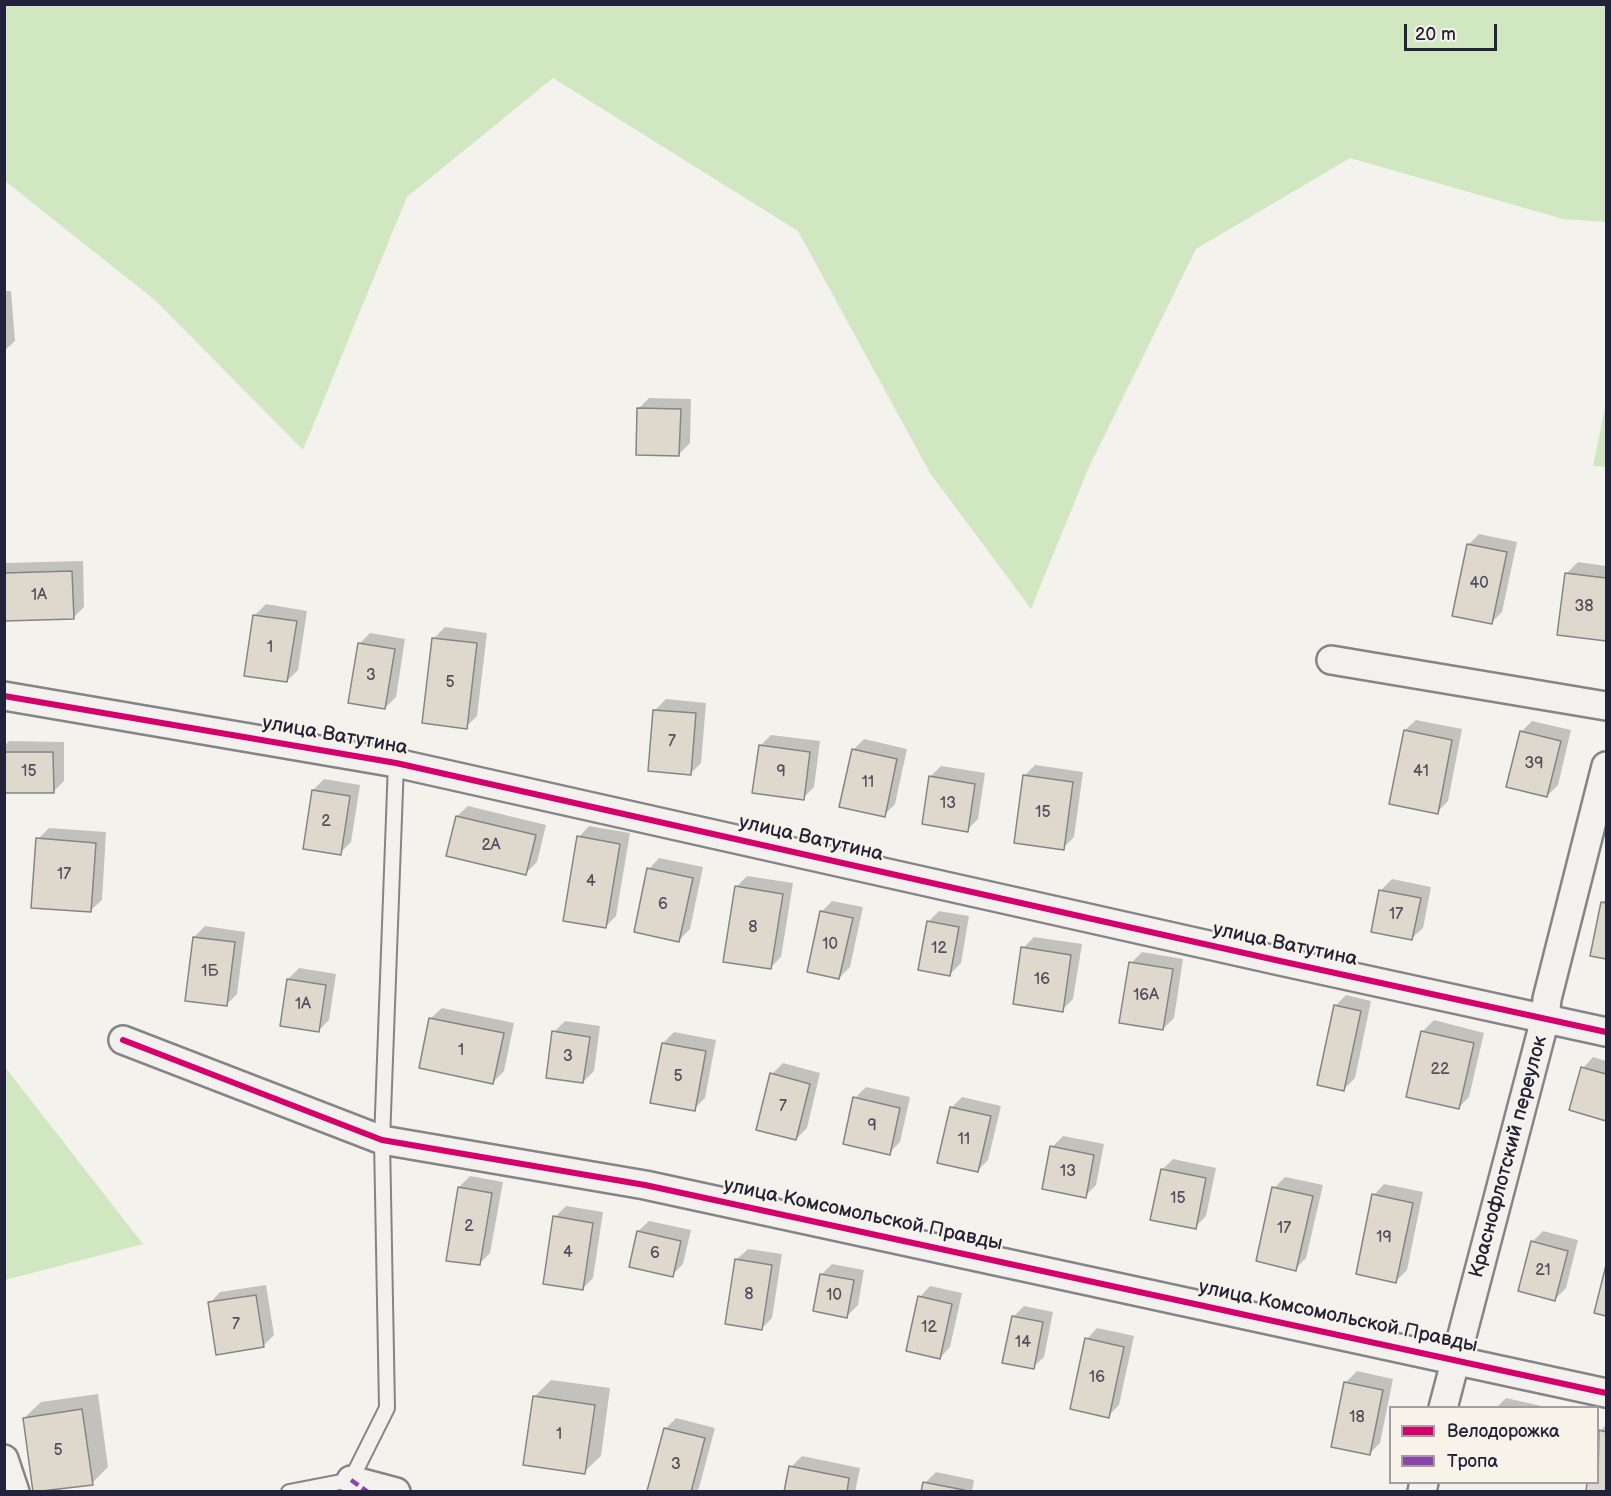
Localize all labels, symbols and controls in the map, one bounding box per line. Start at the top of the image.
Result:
scale bar [1407,12,1500,50]
text: 20 m [1415,24,1456,45]
house number: 40 [1469,574,1489,594]
house number: 1А [31,586,47,606]
house number: 38 [1574,597,1594,617]
house number: 1 [267,638,273,658]
house number: 3 [366,666,376,686]
house number: 5 [445,673,455,693]
street label: улица Ватутина [260,711,410,761]
house number: 7 [668,732,676,752]
house number: 39 [1524,754,1544,774]
house number: 15 [21,762,37,782]
house number: 9 [776,762,786,782]
house number: 41 [1413,762,1429,782]
house number: 11 [862,773,874,793]
house number: 13 [940,794,956,814]
house number: 15 [1035,803,1051,823]
street label: улица Ватутина [736,811,886,867]
house number: 2 [321,812,331,832]
house number: 2А [481,836,501,856]
house number: 17 [57,865,71,885]
house number: 4 [586,872,596,892]
house number: 6 [658,895,668,915]
house number: 17 [1389,905,1403,925]
house number: 8 [748,918,758,938]
street label: улица Ватутина [1210,918,1360,972]
house number: 10 [822,935,838,955]
house number: 12 [931,939,947,959]
house number: 1Б [201,962,219,982]
house number: 16 [1034,970,1050,990]
house number: 16А [1133,986,1159,1006]
house number: 1А [295,995,311,1015]
street label: Краснофлотский переулок [1465,1033,1553,1281]
house number: 1 [458,1041,464,1061]
house number: 3 [563,1047,573,1067]
house number: 22 [1431,1060,1449,1080]
house number: 5 [673,1067,683,1087]
house number: 7 [779,1097,787,1117]
house number: 9 [867,1116,877,1136]
house number: 11 [958,1130,970,1150]
house number: 13 [1060,1162,1076,1182]
street label: улица Комсомольской Правды [721,1174,1005,1256]
house number: 15 [1170,1189,1186,1209]
house number: 2 [464,1217,474,1237]
house number: 17 [1277,1219,1291,1239]
house number: 19 [1376,1228,1392,1248]
house number: 4 [563,1243,573,1263]
house number: 6 [650,1244,660,1264]
house number: 21 [1535,1261,1551,1281]
street label: улица Комсомольской Правды [1196,1276,1480,1358]
house number: 8 [744,1285,754,1305]
house number: 10 [826,1286,842,1306]
house number: 7 [232,1315,240,1335]
house number: 12 [921,1318,937,1338]
house number: 14 [1015,1333,1031,1353]
house number: 16 [1089,1368,1105,1388]
legend [1389,1406,1599,1484]
house number: 18 [1349,1408,1365,1428]
text: Велодорожка [1447,1421,1560,1442]
house number: 1 [556,1425,562,1445]
house number: 5 [53,1441,63,1461]
text: Тропа [1447,1451,1498,1472]
house number: 3 [671,1455,681,1475]

